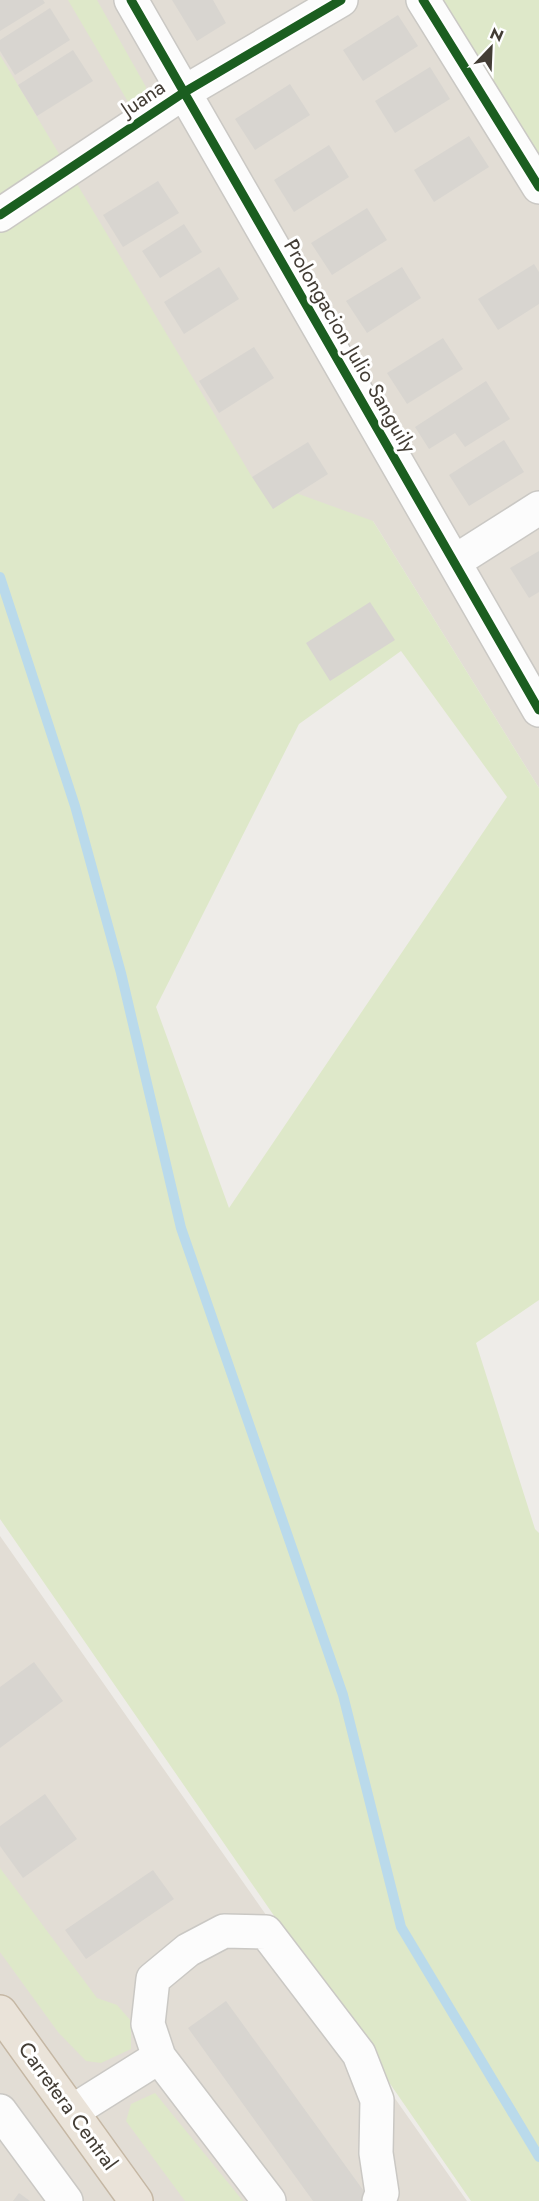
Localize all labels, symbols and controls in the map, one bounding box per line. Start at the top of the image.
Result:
north arrow [461,18,521,78]
text: N [486,22,507,48]
street label: Juana [113,72,171,125]
street label: Prolongacion Julio Sanguily [276,234,424,459]
street label: Carretera Central [11,2036,125,2176]

